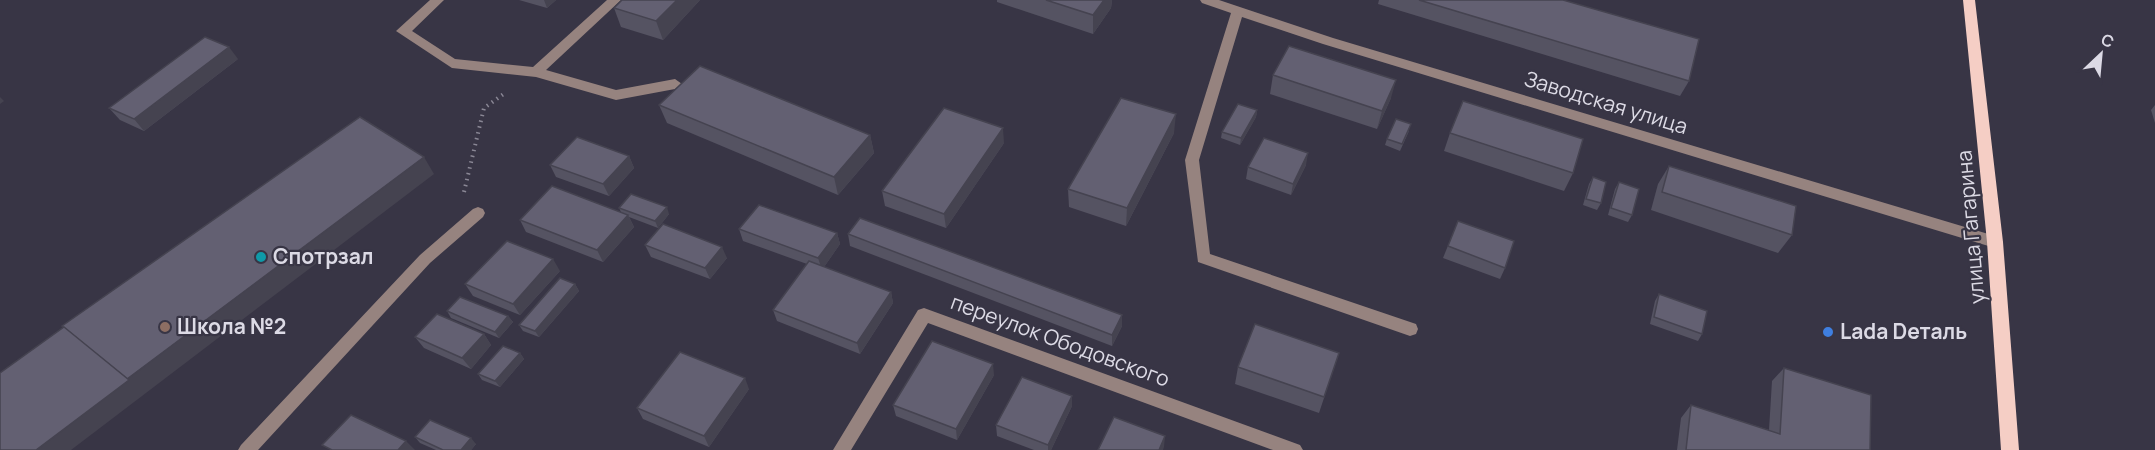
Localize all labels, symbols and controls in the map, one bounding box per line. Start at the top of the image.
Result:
north arrow [2071,24,2131,84]
text: С [2097,28,2118,53]
street label: Заводская улица [1521,64,1691,140]
street label: улица Гагарина [1949,149,1991,305]
place label: Спотрзал [273,242,373,270]
marker: Спотрзал [254,250,268,264]
street label: переулок Ободовского [947,287,1174,393]
place label: Школа №2 [177,312,286,340]
place label: Lada Dеталь [1840,317,1967,345]
marker: Школа №2 [158,320,172,334]
marker: Lada Dеталь [1821,325,1835,339]

